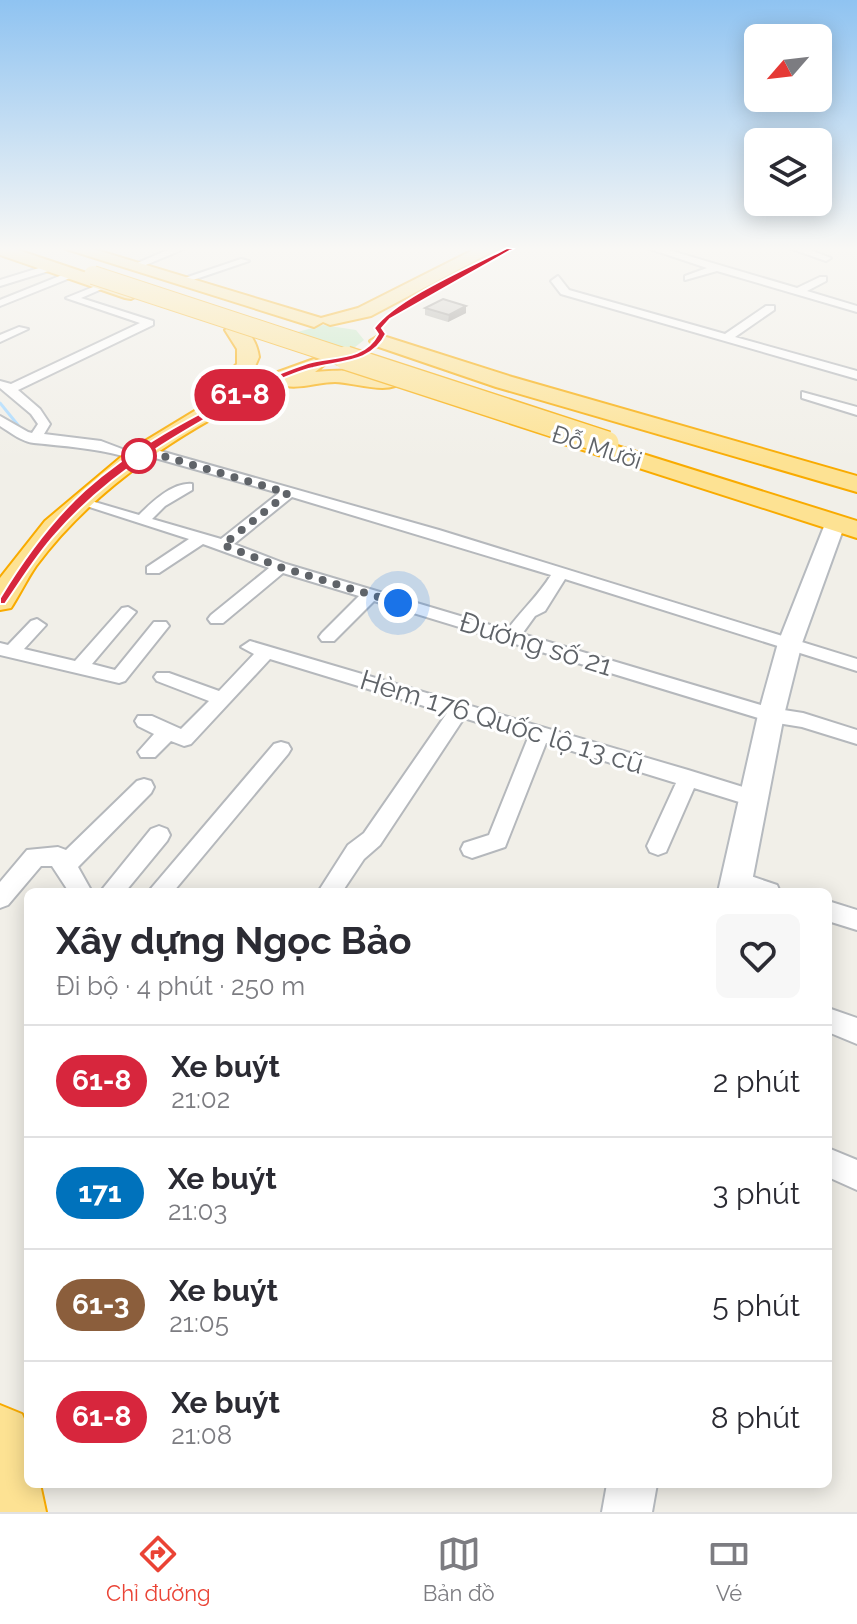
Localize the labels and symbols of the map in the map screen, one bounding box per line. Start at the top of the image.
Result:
north arrow [744,24,832,112]
line badge: 61-8 [184,369,296,421]
street label: Đỗ Mười [549,419,645,475]
unlabelled marker [122,439,156,473]
your location [378,583,418,623]
street label: Đường số 21 [456,605,616,683]
street label: Hèm 176 Quốc lộ 13 cũ [356,663,648,781]

